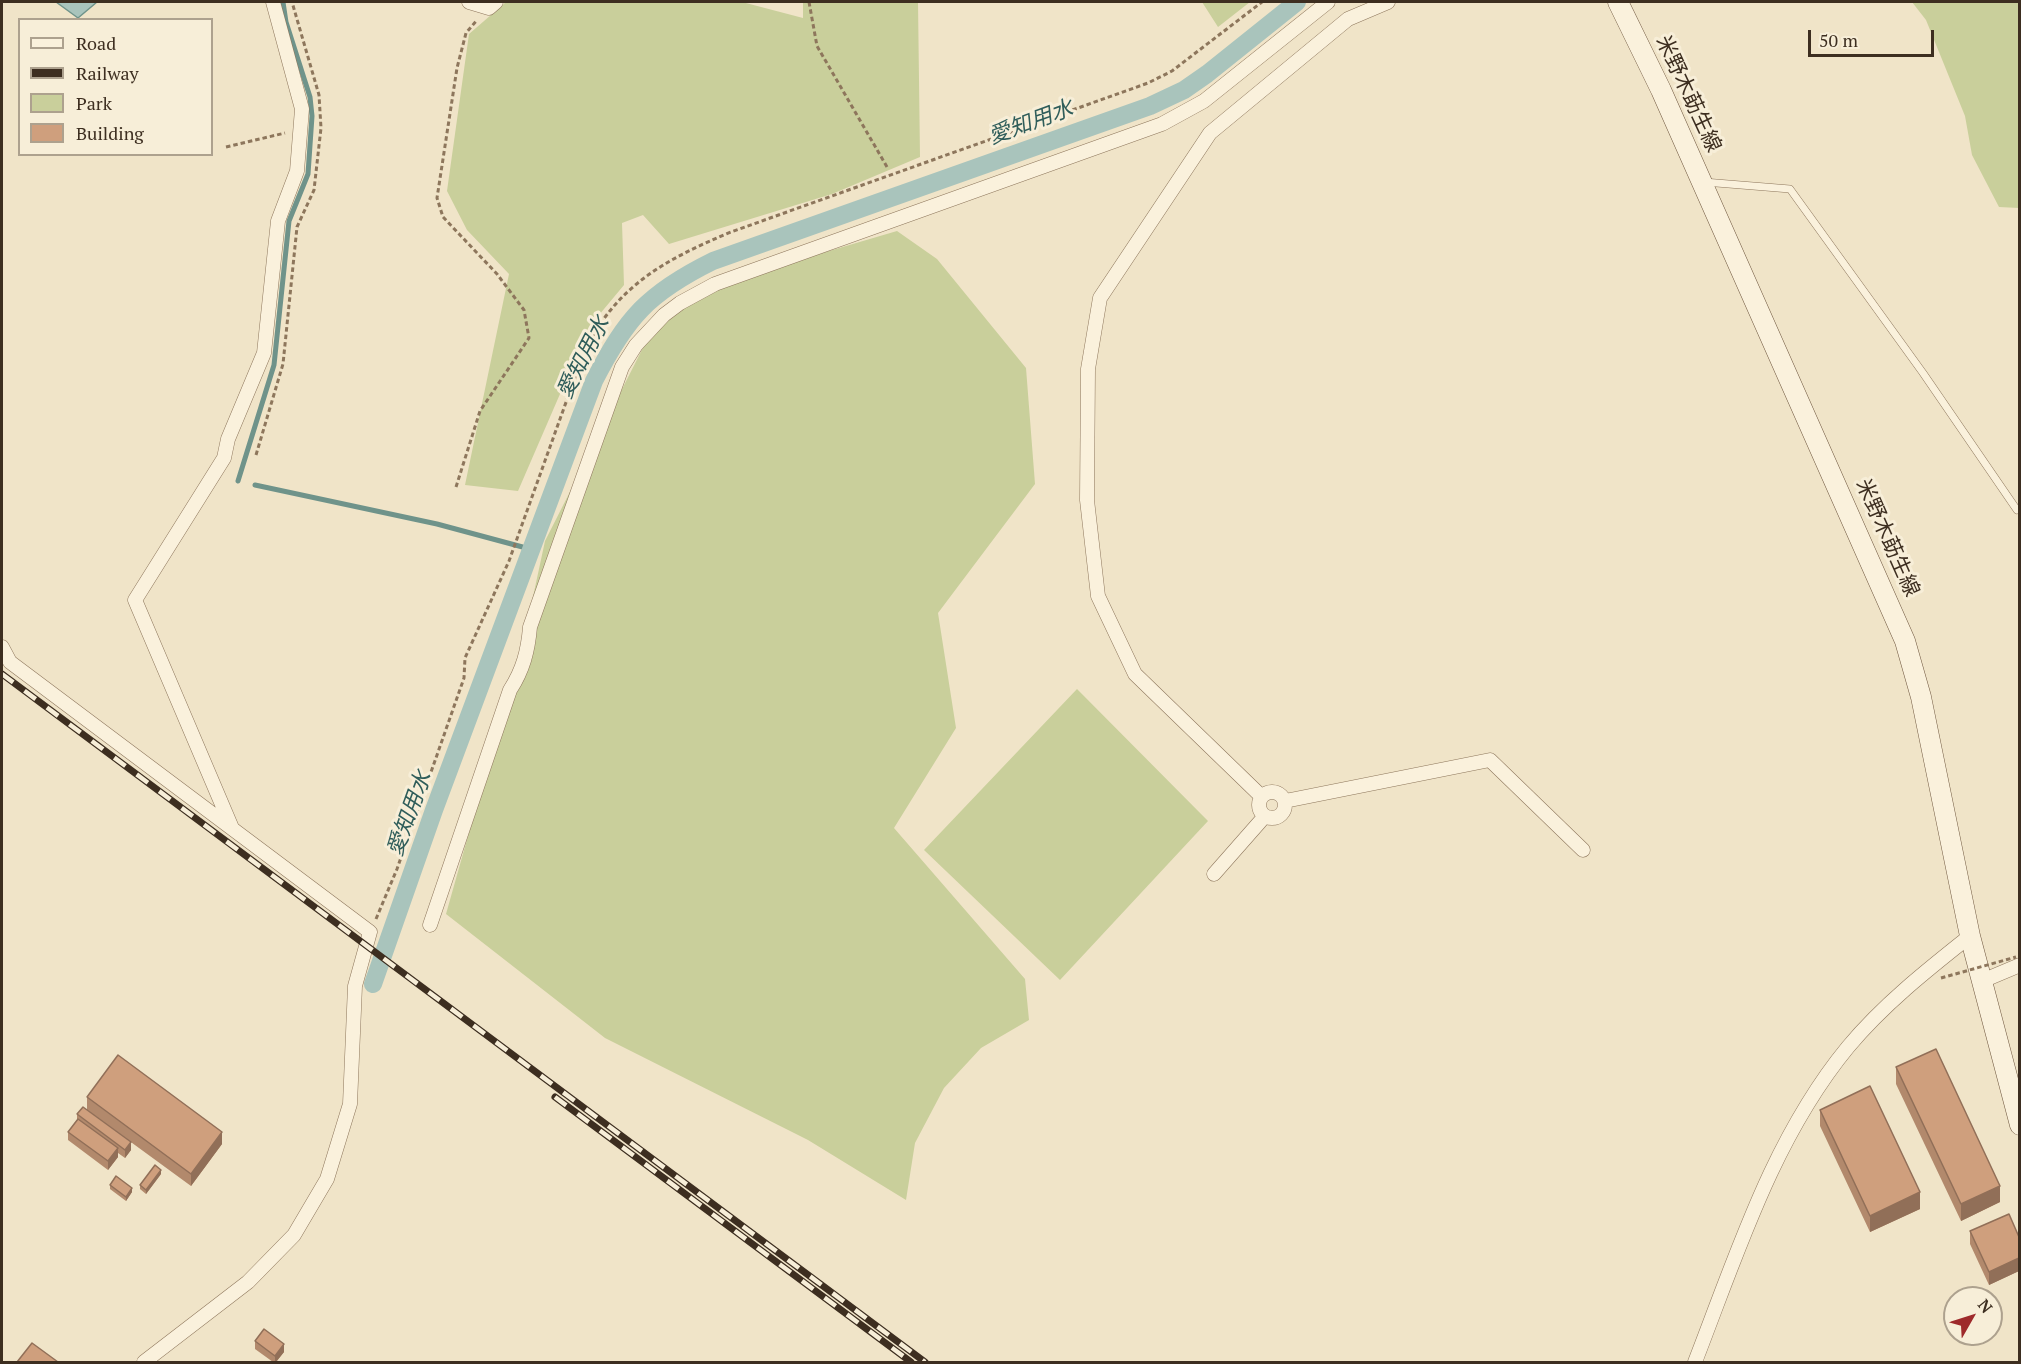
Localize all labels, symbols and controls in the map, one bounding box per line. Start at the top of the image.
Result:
legend [18,18,213,156]
scale bar [1811,18,1937,56]
text: 50 m [1819,28,1858,52]
text: Road [76,31,116,55]
street label: 米野木莇生線 [1650,32,1726,156]
text: Railway [76,61,139,85]
text: Park [76,91,112,115]
water label: 愛知用水 [985,96,1077,150]
text: Building [76,121,144,145]
water label: 愛知用水 [552,313,616,403]
street label: 米野木莇生線 [1850,475,1924,601]
water label: 愛知用水 [383,768,437,860]
north arrow [1943,1286,2003,1346]
text: N [1973,1294,1998,1318]

